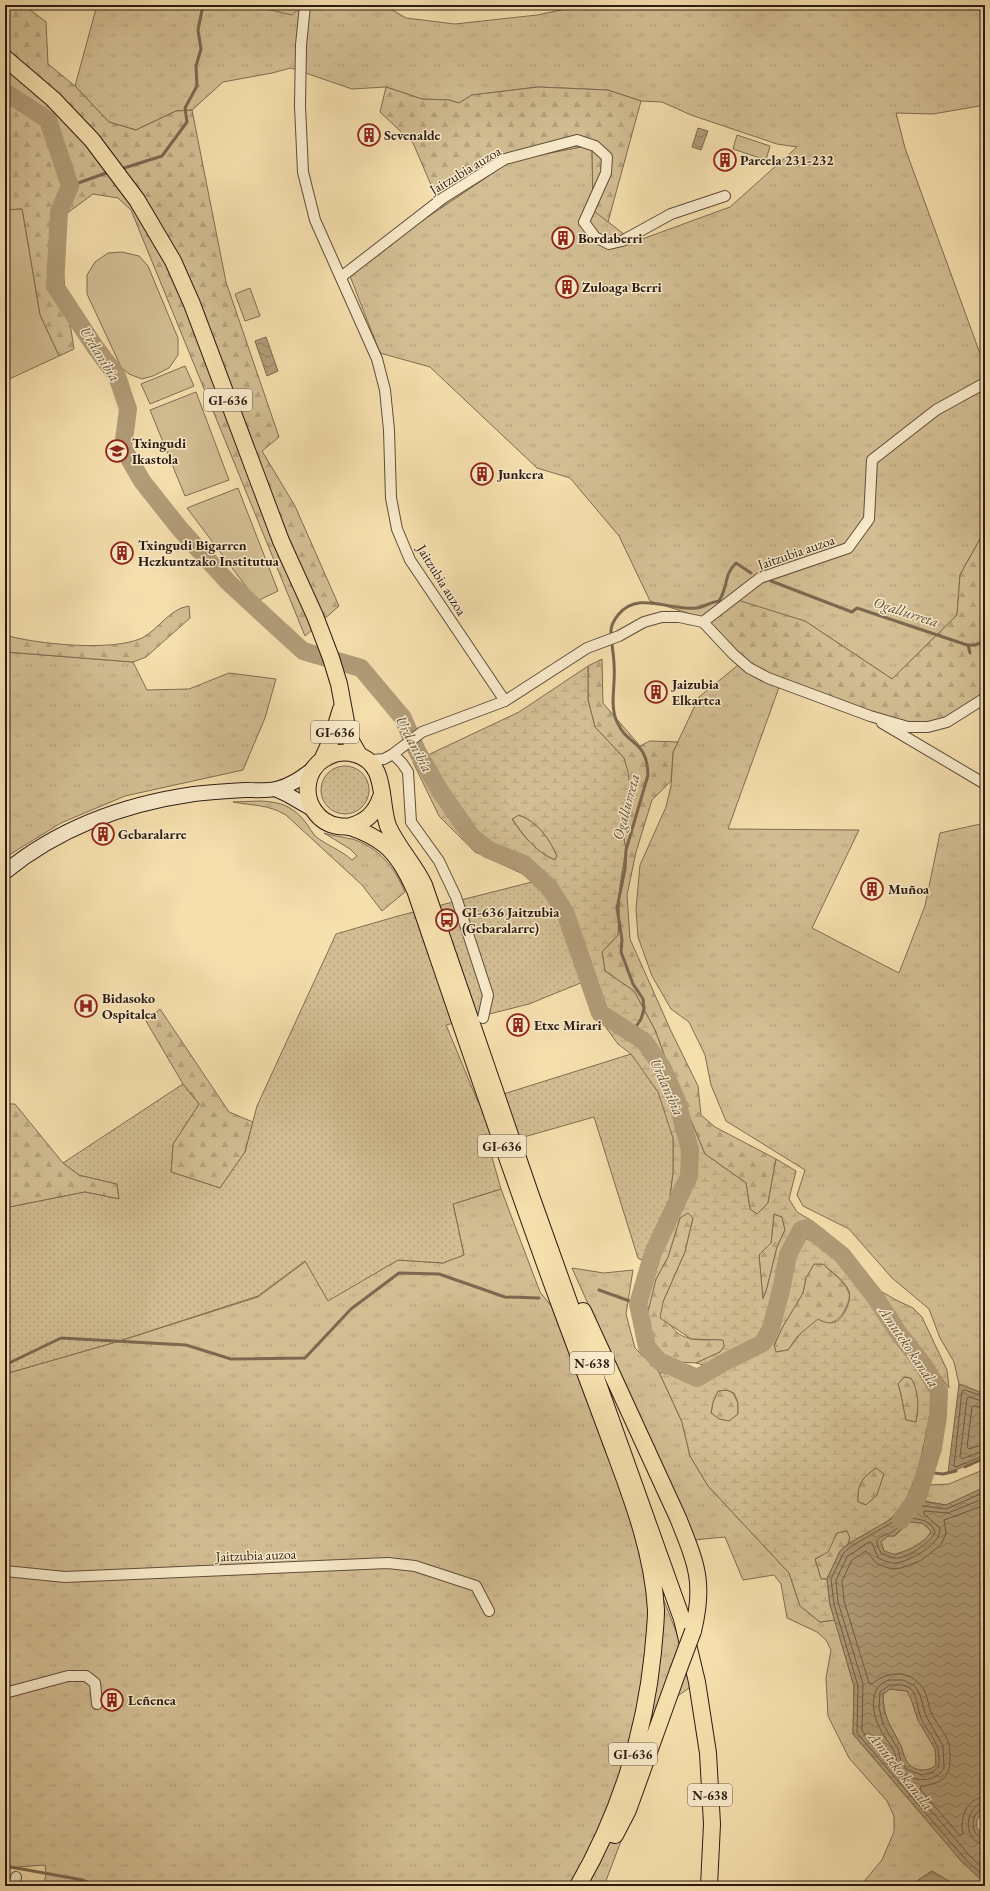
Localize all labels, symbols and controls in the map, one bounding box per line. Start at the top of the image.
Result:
building icon: Sevenalde [356,122,382,148]
place label: Sevenalde [384,126,440,144]
street label: Jaitzubia auzoa [425,141,504,199]
building icon: Parcela 231-232 [712,147,738,173]
place label: Parcela 231-232 [740,151,834,169]
building icon: Bordaberri [550,225,576,251]
place label: Bordaberri [578,229,642,247]
building icon: Zuloaga Berri [554,274,580,300]
place label: Zuloaga Berri [582,278,662,296]
water label: Urdanibia [76,323,125,385]
road number: GI-636 [204,389,252,411]
place label: Txingudi Ikastola [132,434,186,468]
school or university icon: Txingudi Ikastola [104,438,130,464]
building icon: Junkera [469,461,495,487]
place label: Junkera [496,465,544,483]
street label: Jaitzubia auzoa [754,530,837,574]
place label: Txingudi Bigarren Hezkuntzako Institutua [138,536,280,570]
building icon: Txingudi Bigarren Hezkuntzako Institutua [109,540,135,566]
street label: Jaitzubia auzoa [413,540,471,619]
water label: Ogallurreta [871,592,941,631]
place label: Jaizubia Elkartea [670,675,722,709]
building icon: Jaizubia Elkartea [643,679,669,705]
water label: Urdanibia [392,712,437,775]
road number: GI-636 [311,721,359,743]
water label: Ogallurreta [608,772,643,842]
building icon: Gebaralarre [90,821,116,847]
place label: Gebaralarre [118,825,187,843]
building icon: Muñoa [859,876,885,902]
place label: Muñoa [888,880,930,898]
place label: GI-636 Jaitzubia (Gebaralarre) [462,903,560,937]
bus stop icon: GI-636 Jaitzubia (Gebaralarre) [434,907,460,933]
place label: Bidasoko Ospitalea [102,989,158,1023]
hospital icon: Bidasoko Ospitalea [73,993,99,1019]
building icon: Etxe Mirari [505,1012,531,1038]
place label: Etxe Mirari [534,1016,602,1034]
water label: Urdanibia [646,1055,689,1119]
road number: GI-636 [478,1135,526,1157]
water label: Amuteko kanala [875,1302,944,1391]
road number: N-638 [570,1352,614,1374]
street label: Jaitzubia auzoa [215,1545,297,1565]
building icon: Leñenea [99,1687,125,1713]
place label: Leñenea [128,1691,177,1709]
water label: Amuteko kanala [864,1727,938,1814]
road number: GI-636 [609,1743,657,1765]
road number: N-638 [688,1784,732,1806]

